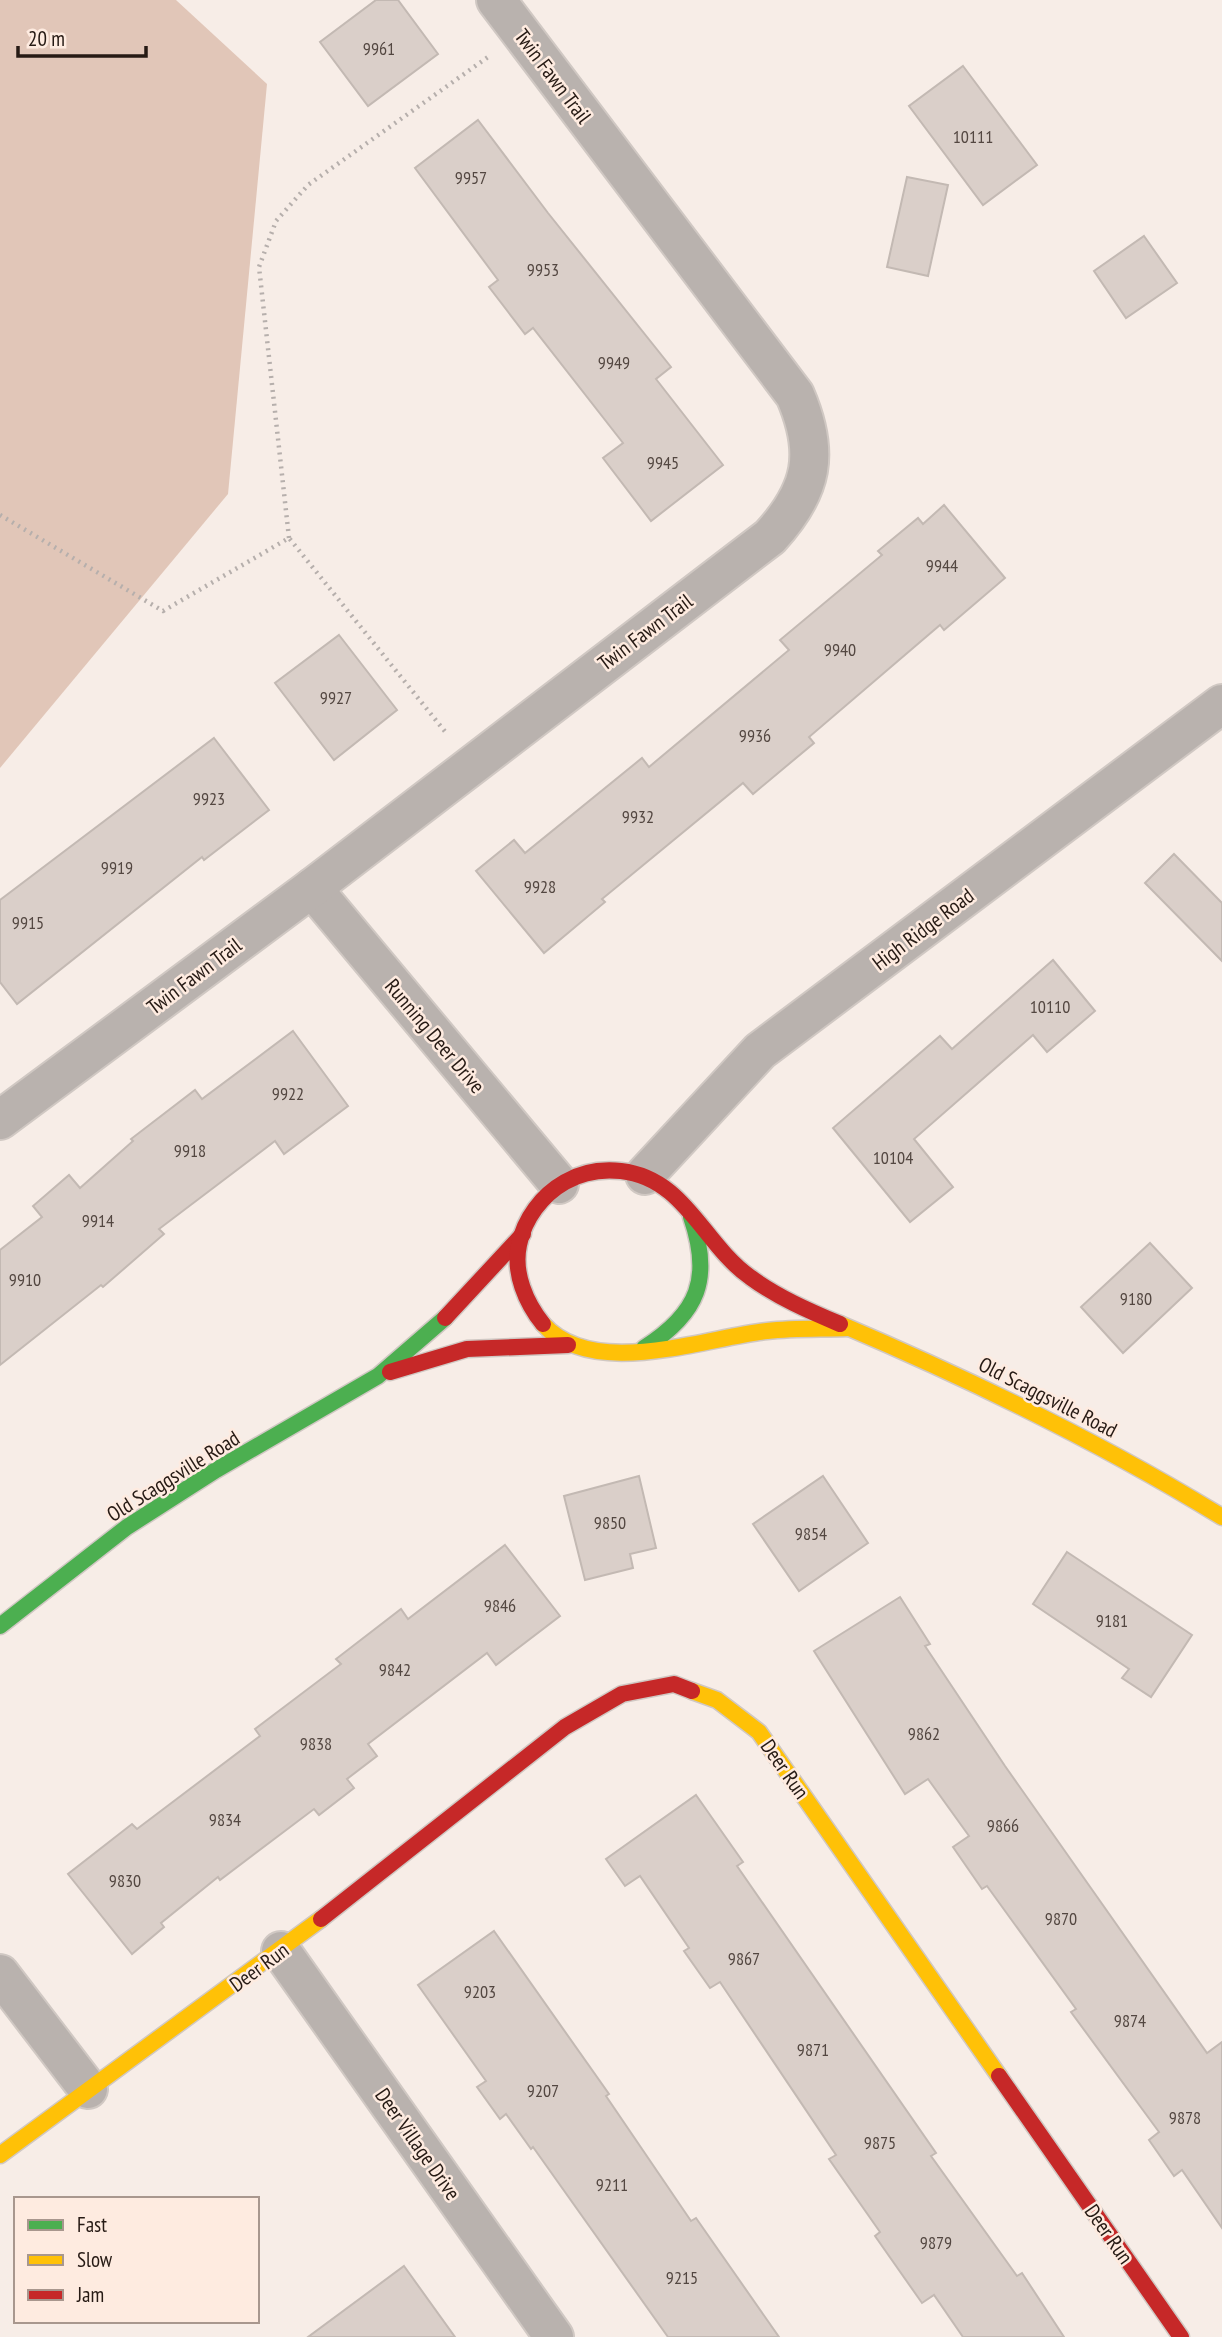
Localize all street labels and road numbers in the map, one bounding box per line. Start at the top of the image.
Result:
street label: Twin Fawn Trail [509,23,597,129]
street label: Twin Fawn Trail [592,588,698,676]
street label: High Ridge Road [867,882,979,976]
street label: Twin Fawn Trail [141,932,247,1020]
street label: Running Deer Drive [379,973,491,1099]
street label: Old Scaggsville Road [974,1351,1122,1443]
street label: Old Scaggsville Road [102,1424,244,1528]
street label: Deer Run [755,1734,815,1804]
street label: Deer Run [224,1936,294,1998]
street label: Deer Village Drive [369,2083,467,2205]
street label: Deer Run [1079,2199,1139,2269]

